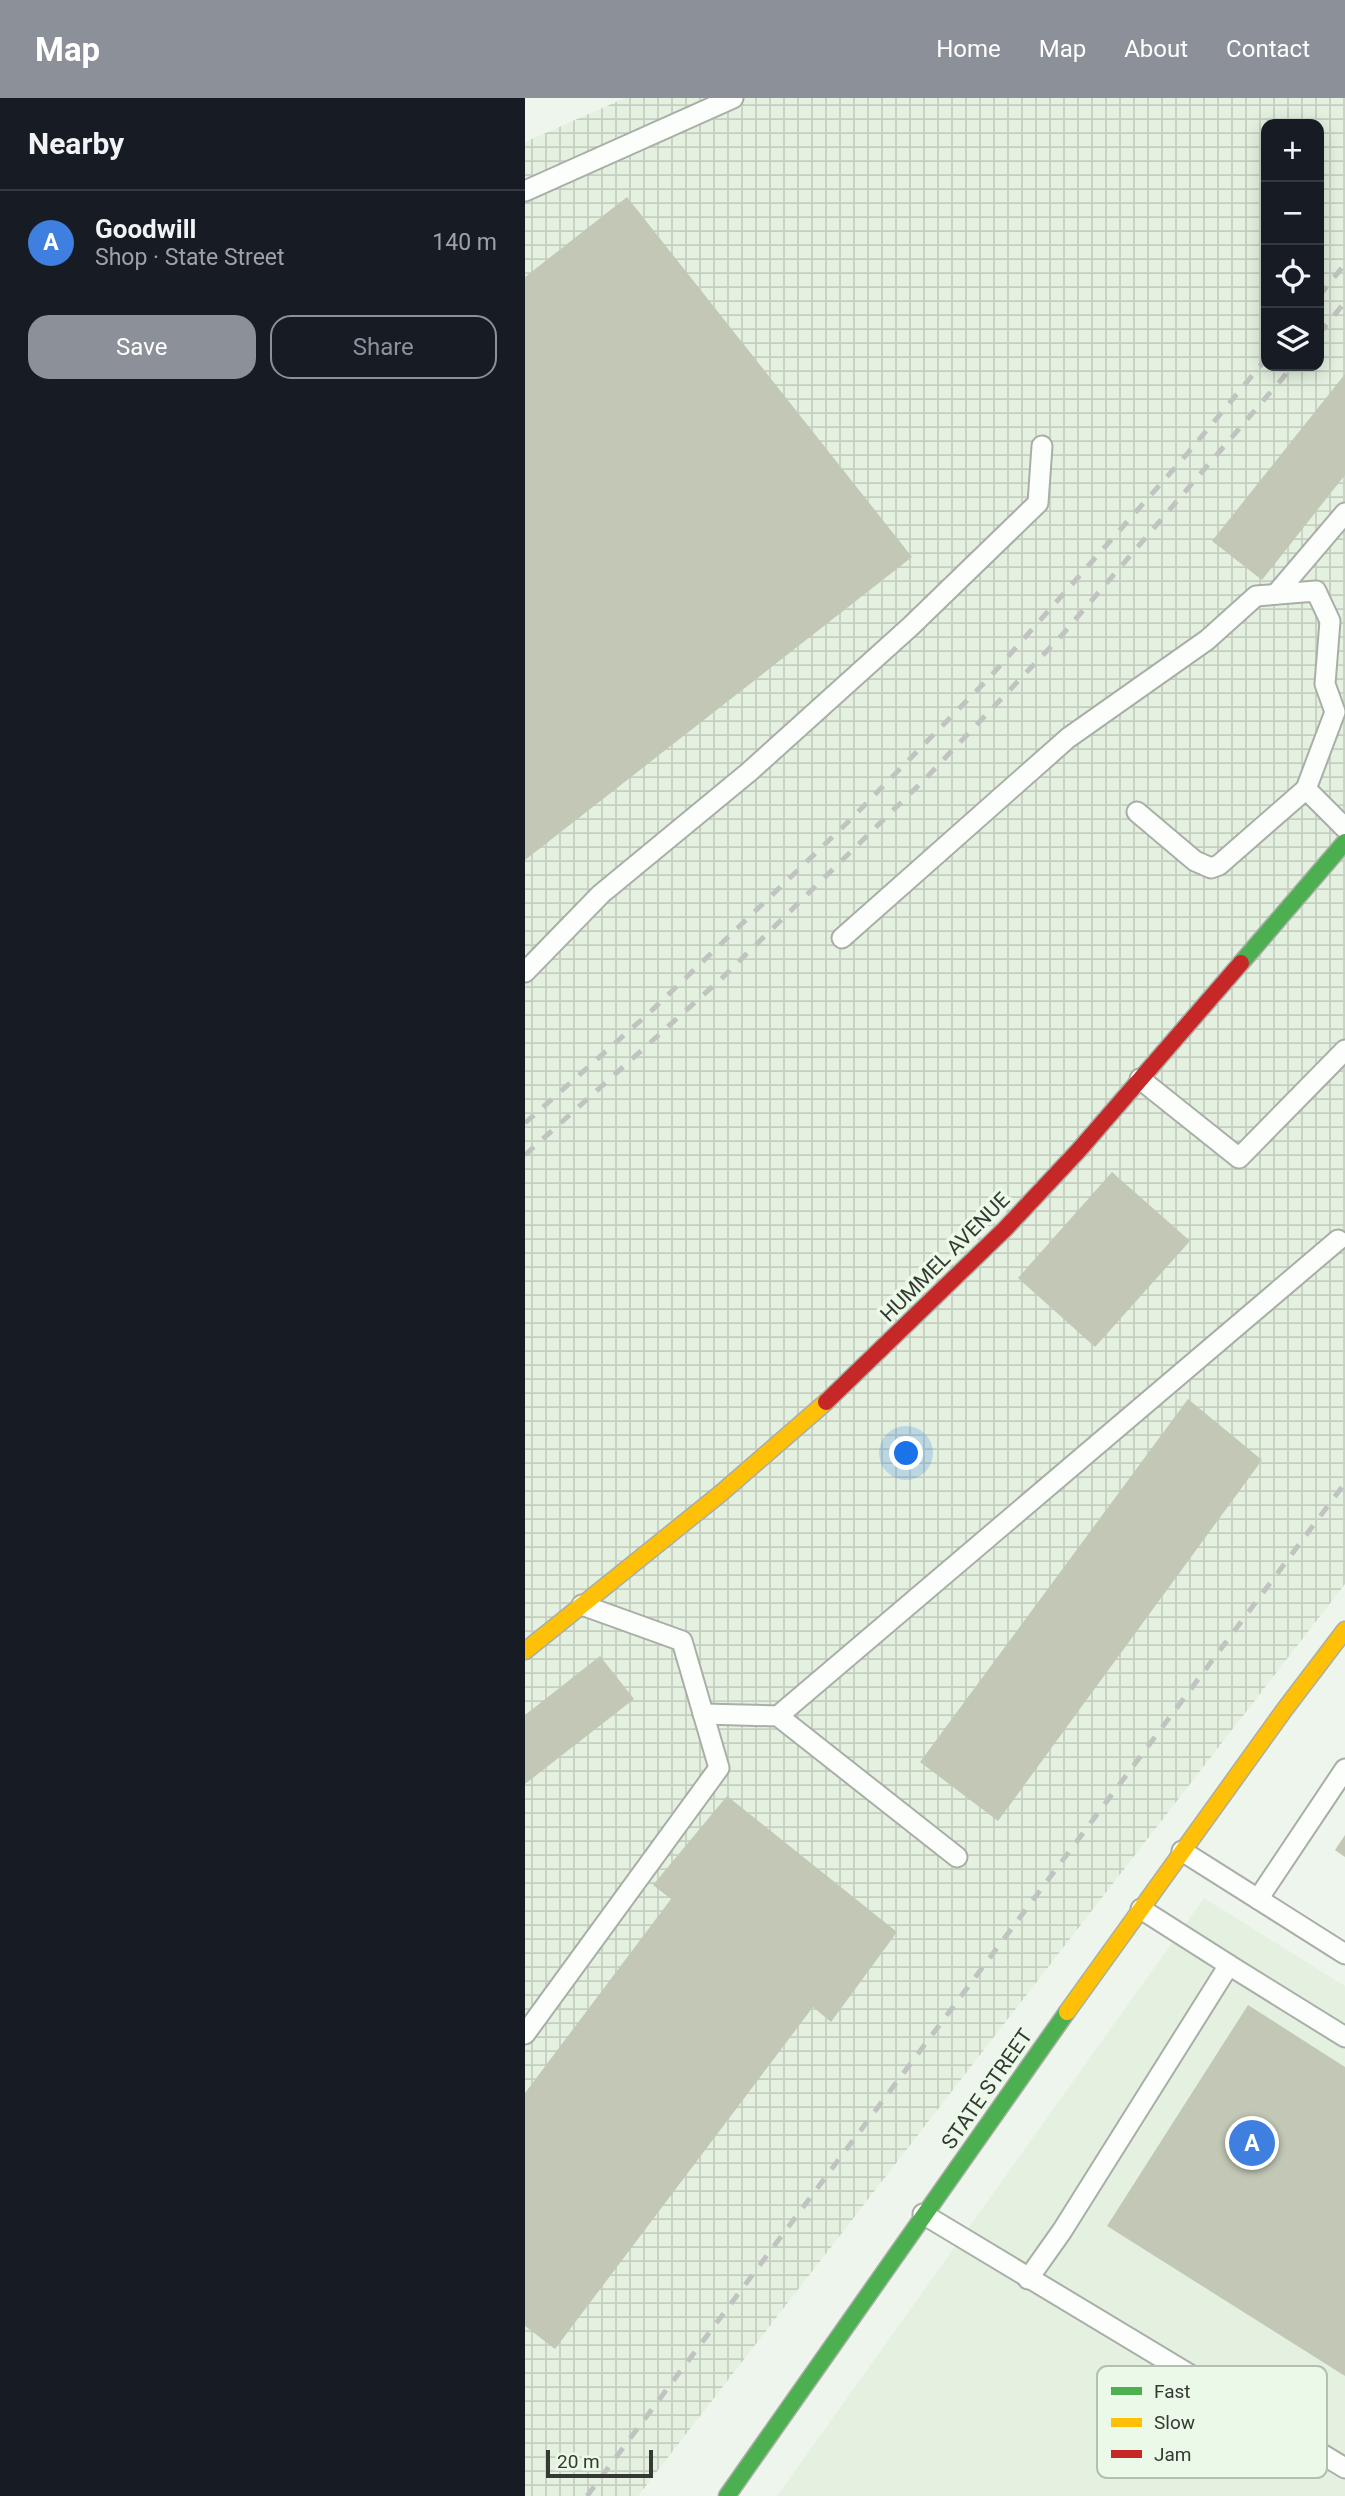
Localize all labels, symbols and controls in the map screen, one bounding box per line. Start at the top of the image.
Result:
text: Map [35,30,100,69]
text: Home [936,35,1001,63]
text: Map [1039,35,1086,63]
text: About [1124,35,1188,63]
text: Contact [1226,35,1310,63]
map controls [1261,119,1324,371]
button: + [1261,119,1324,182]
text: Nearby [28,126,124,161]
button: − [1261,182,1324,245]
text: Goodwill [95,214,196,244]
text: A [43,229,59,256]
text: 140 m [432,229,497,256]
text: Shop · State Street [95,244,285,271]
button: locate [1261,245,1324,308]
button: layers [1261,308,1324,371]
button: Save [28,315,256,379]
button: Share [270,315,497,379]
street label: HUMMEL AVENUE [876,1188,1014,1326]
your location [889,1436,923,1470]
street label: STATE STREET [937,2024,1037,2154]
pin: A [1229,2117,1275,2169]
legend [1097,2366,1327,2478]
text: Fast [1154,2380,1191,2403]
text: Slow [1154,2411,1195,2434]
text: Jam [1154,2443,1191,2466]
scale bar [546,2447,653,2479]
text: 20 m [557,2450,600,2473]

